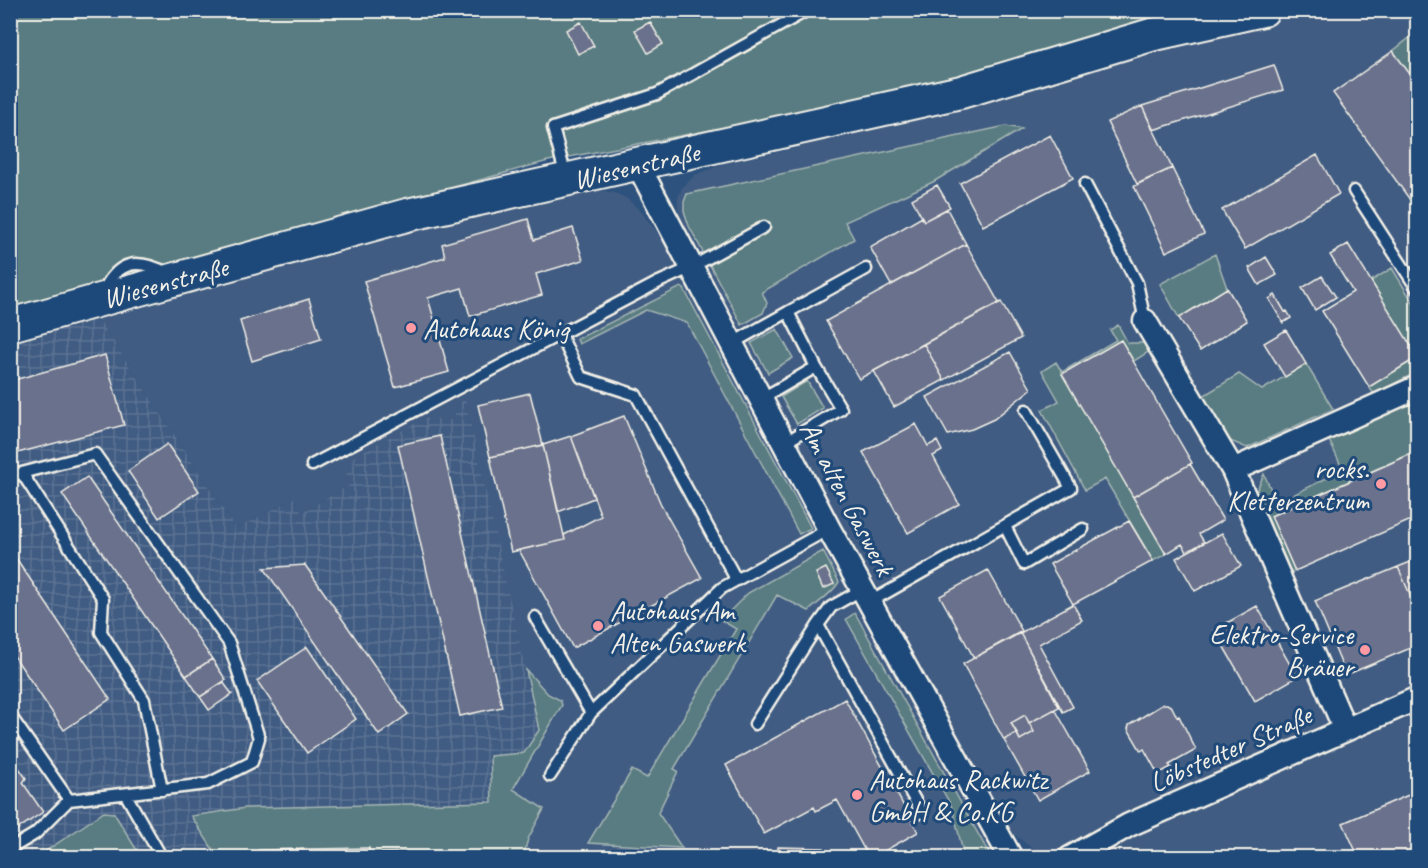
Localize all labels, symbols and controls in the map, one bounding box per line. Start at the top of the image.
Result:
street label: Wiesenstraße [570,134,704,197]
street label: Wiesenstraße [99,249,233,316]
place label: Autohaus König [423,311,571,346]
marker: Autohaus König [404,321,418,335]
street label: Am alten Gaswerk [792,415,904,583]
place label: rocks. Kletterzentrum [1227,451,1370,518]
marker: rocks. Kletterzentrum [1374,477,1388,491]
place label: Autohaus Am Alten Gaswerk [610,593,748,660]
place label: Elektro-Service Bräuer [1209,617,1356,684]
marker: Autohaus Am Alten Gaswerk [591,619,605,633]
marker: Elektro-Service Bräuer [1358,643,1372,657]
street label: Löbstedter Straße [1144,696,1318,800]
place label: Autohaus Rackwitz GmbH & Co.KG [869,762,1049,829]
marker: Autohaus Rackwitz GmbH & Co.KG [850,788,864,802]

